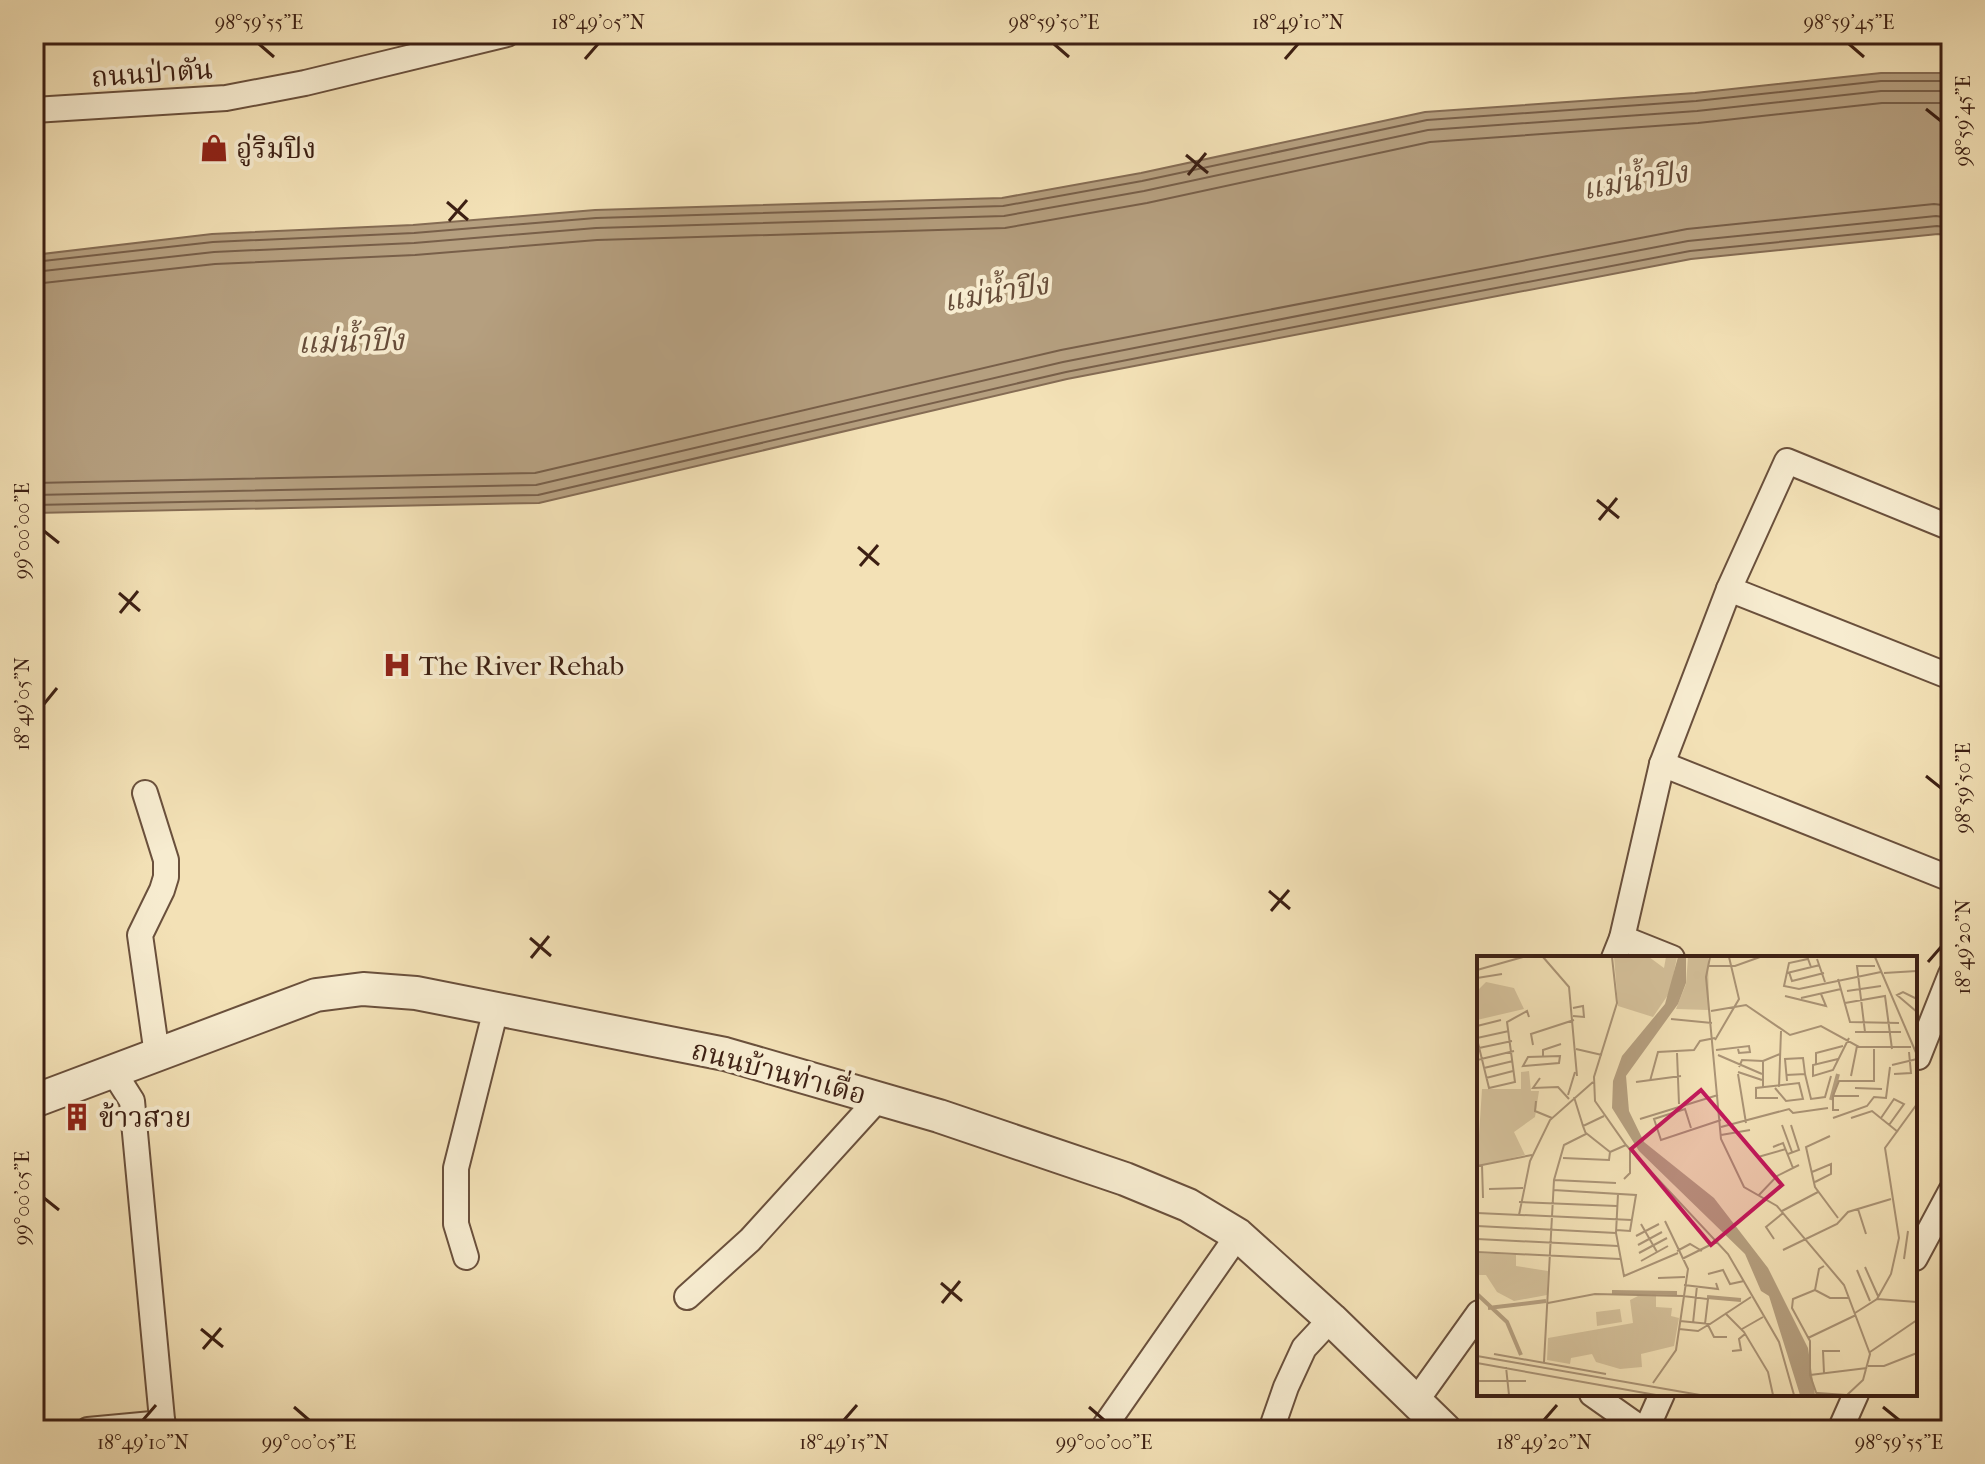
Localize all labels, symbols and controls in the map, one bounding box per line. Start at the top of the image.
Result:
text: 98°59'55"E [215,11,303,34]
text: 18°49'05"N [551,11,645,34]
text: 98°59'50"E [1009,11,1099,34]
text: 18°49'10"N [1252,11,1344,34]
text: 98°59'45"E [1803,11,1895,34]
street label: ถนนป่าตัน [90,52,214,94]
text: 98°59'45"E [1952,75,1975,167]
place label: อู่ริมปิง [236,132,316,167]
shop icon: อู่ริมปิง [199,133,229,163]
water label: แม่น้ำปิง [1579,149,1692,207]
water label: แม่น้ำปิง [940,261,1053,319]
water label: แม่น้ำปิง [297,318,406,361]
text: 99°00'00"E [11,483,34,579]
place label: The River Rehab [419,649,624,682]
hospital icon: The River Rehab [382,650,412,680]
text: 18°49'05"N [11,657,34,751]
text: 98°59'50"E [1952,743,1975,833]
text: 18°49'20"N [1952,899,1975,995]
inset map [1477,956,1917,1396]
street label: ถนนบ้านท่าเดื่อ [688,1029,871,1111]
place label: ข้าวสวย [99,1101,191,1134]
building icon: ข้าวสวย [62,1102,92,1132]
text: 99°00'05"E [11,1151,34,1245]
text: 18°49'10"N [97,1431,189,1454]
text: 99°00'05"E [262,1431,356,1454]
text: 18°49'15"N [799,1431,889,1454]
text: 99°00'00"E [1056,1431,1152,1454]
text: 18°49'20"N [1496,1431,1592,1454]
text: 98°59'55"E [1855,1431,1943,1454]

